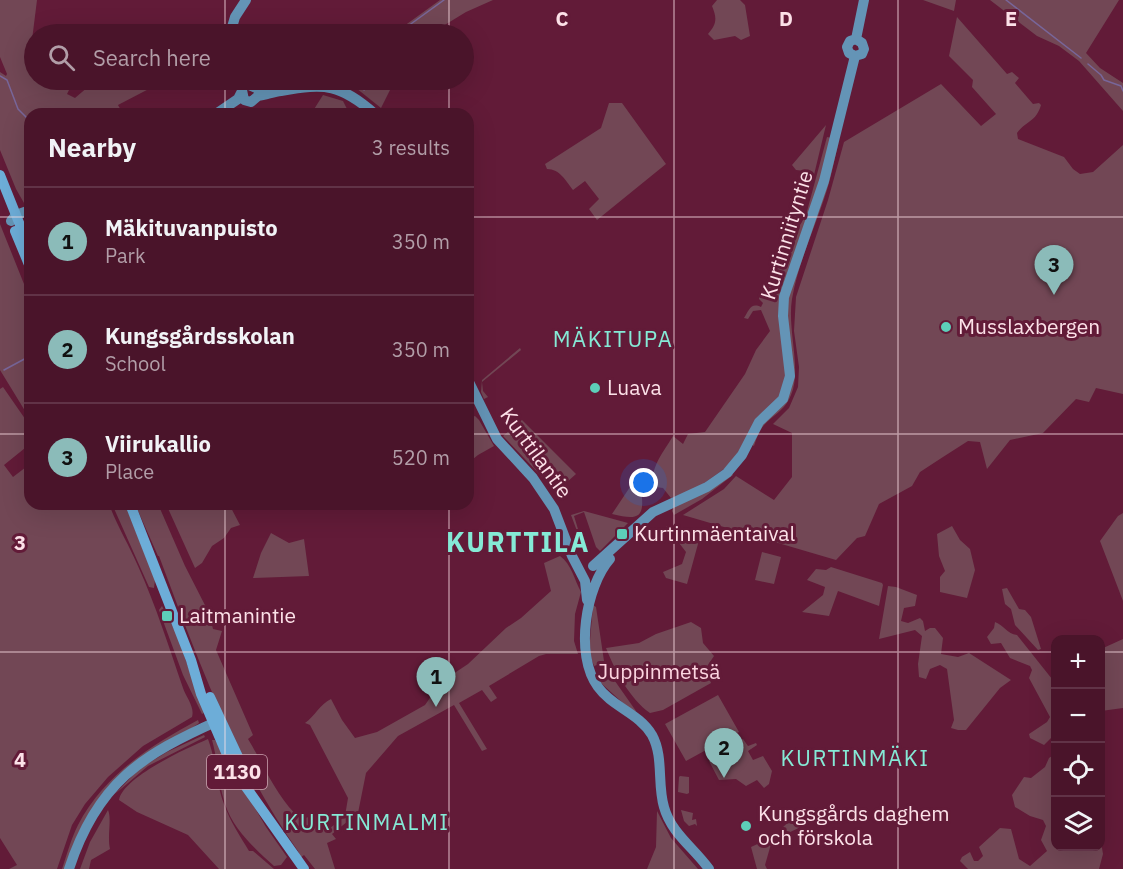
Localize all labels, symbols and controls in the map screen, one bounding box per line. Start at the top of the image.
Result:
text: C [555,5,569,32]
text: D [779,5,793,32]
text: E [1005,5,1017,32]
search box [24,24,474,90]
icon: search [45,41,78,74]
text: Search here [93,43,211,72]
text: Nearby [48,130,136,164]
text: 3 results [372,134,450,161]
street label: Kurtinniityntie [753,167,819,303]
text: Mäkituvanpuisto [105,213,278,242]
text: 1 [62,228,74,255]
text: 350 m [392,228,450,255]
text: Park [105,242,145,269]
pin: 3 [1034,246,1074,295]
place label: Musslaxbergen [958,312,1100,340]
marker: Musslaxbergen [939,320,953,334]
text: Kungsgårdsskolan [105,321,295,350]
district label: MÄKITUPA [553,324,673,353]
text: 2 [62,336,74,363]
text: 350 m [392,336,450,363]
text: School [105,350,166,377]
place label: Luava [607,373,662,401]
marker: Luava [588,381,602,395]
street label: Kurttilantie [494,401,579,503]
text: Viirukallio [105,429,211,458]
text: 3 [62,444,74,471]
text: 520 m [392,444,450,471]
text: Place [105,458,154,485]
your location [629,468,658,497]
place label: Kurtinmäentaival [634,519,796,547]
district label: KURTTILA [446,524,590,559]
marker: Kurtinmäentaival [615,527,629,541]
text: 3 [14,529,26,556]
place label: Laitmanintie [179,601,296,629]
marker: Laitmanintie [160,609,174,623]
map controls [1051,635,1105,851]
button: + [1051,635,1105,689]
park label: Juppinmetsä [598,657,720,685]
pin: 1 [416,658,456,707]
button: − [1051,689,1105,743]
pin: 2 [704,728,744,778]
district label: KURTINMÄKI [781,743,929,772]
button: locate [1051,743,1105,797]
text: 4 [14,746,26,773]
road number: 1130 [207,755,267,789]
button: layers [1051,797,1105,851]
place label: Kungsgårds daghem och förskola [758,799,950,851]
district label: KURTINMALMI [284,807,450,836]
marker: Kungsgårds daghem och förskola [739,819,753,833]

